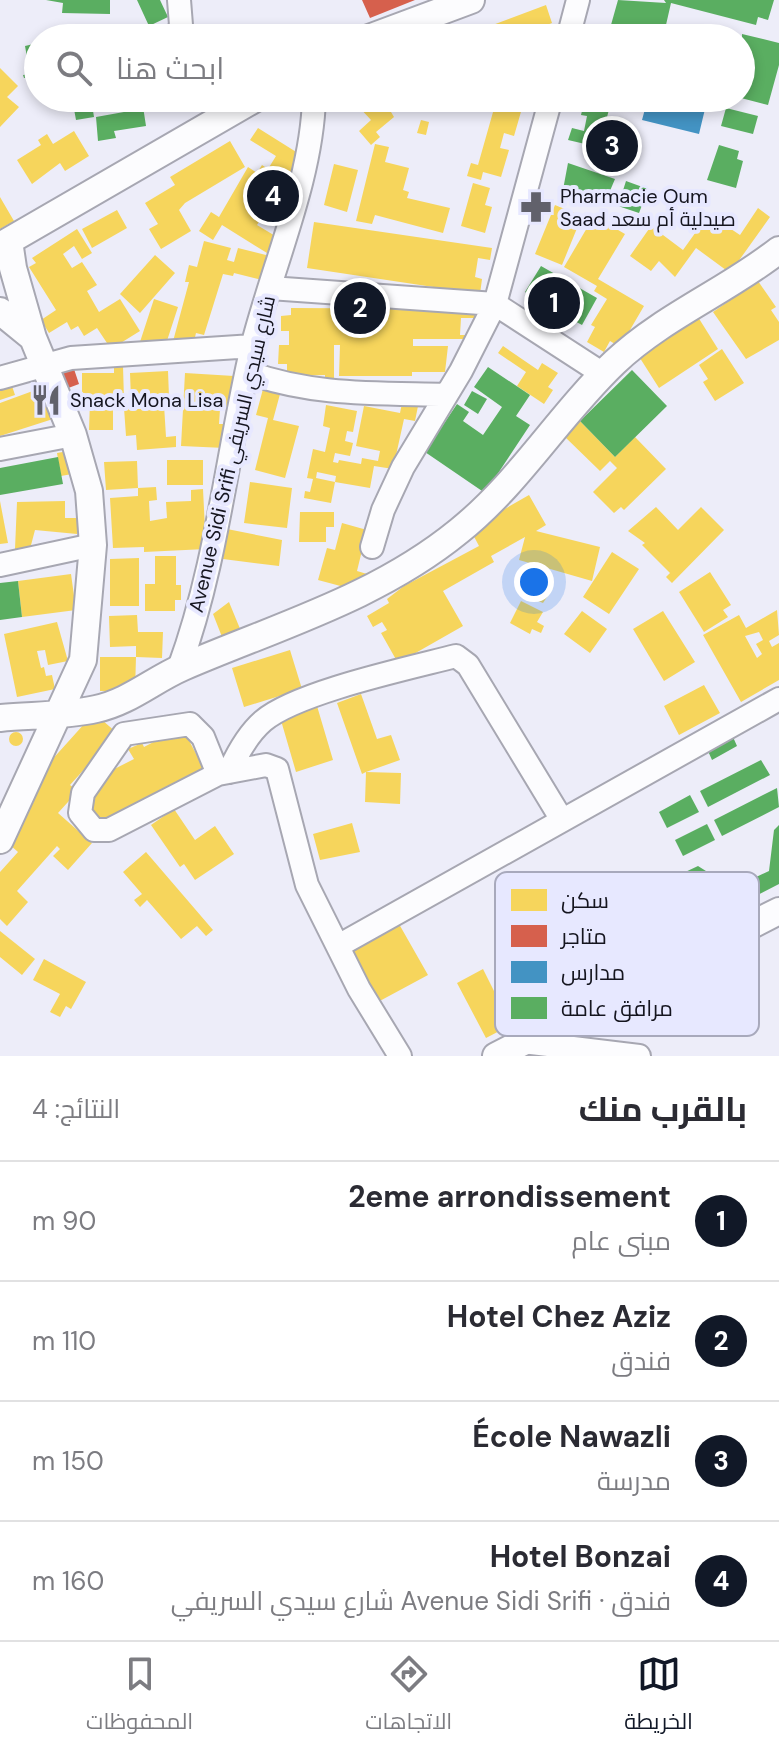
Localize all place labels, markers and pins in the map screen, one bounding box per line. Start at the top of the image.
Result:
pin: 3 [586,116,638,176]
pin: 4 [247,166,299,226]
place label: Pharmacie Oum Saad صيدلية أم سعد [560,183,736,233]
pharmacy icon: Pharmacie Oum Saad صيدلية أم سعد [519,190,553,224]
pin: 1 [528,273,580,333]
pin: 2 [334,278,386,338]
restaurant icon: Snack Mona Lisa [29,383,63,417]
place label: Snack Mona Lisa [70,387,223,413]

